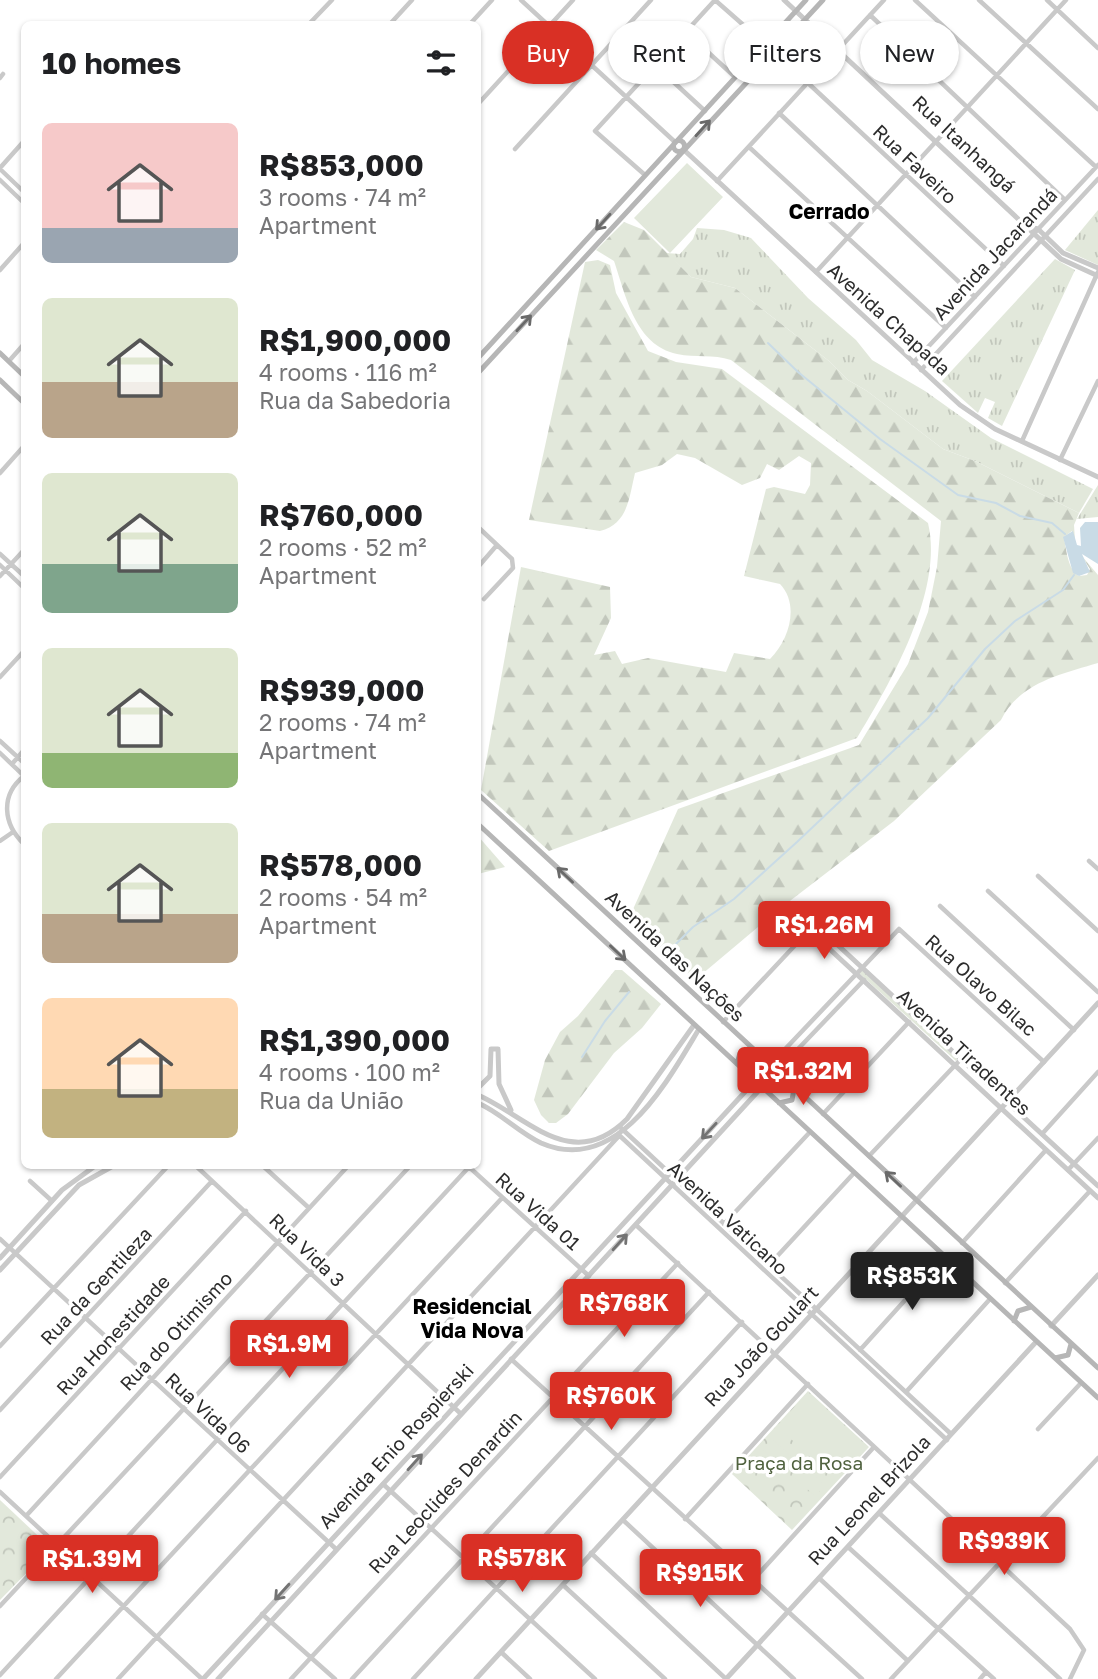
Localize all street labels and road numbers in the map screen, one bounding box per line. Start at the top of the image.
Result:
street label: Rua Itanhangá [908,90,1020,197]
street label: Rua Faveiro [869,119,962,208]
street label: Avenida Jacarandá [928,183,1061,324]
street label: Avenida Chapada [823,258,955,380]
street label: Avenida das Nações [601,885,750,1026]
street label: Rua Olavo Bilac [921,929,1042,1040]
street label: Avenida Tiradentes [893,984,1036,1120]
street label: Avenida Vaticano [664,1156,793,1279]
street label: Rua Vida 01 [491,1167,585,1254]
street label: Rua Vida 3 [265,1208,350,1291]
street label: Rua da Gentileza [35,1222,156,1349]
street label: Rua do Otimismo [115,1266,237,1395]
street label: Rua Honestidade [51,1270,174,1400]
street label: Rua João Goulart [699,1280,823,1411]
street label: Avenida Enio Rospierski [313,1359,478,1533]
street label: Rua Vida 06 [161,1367,256,1458]
street label: Rua Leoclides Denardin [363,1406,526,1578]
street label: Rua Leonel Brizola [803,1430,935,1569]

